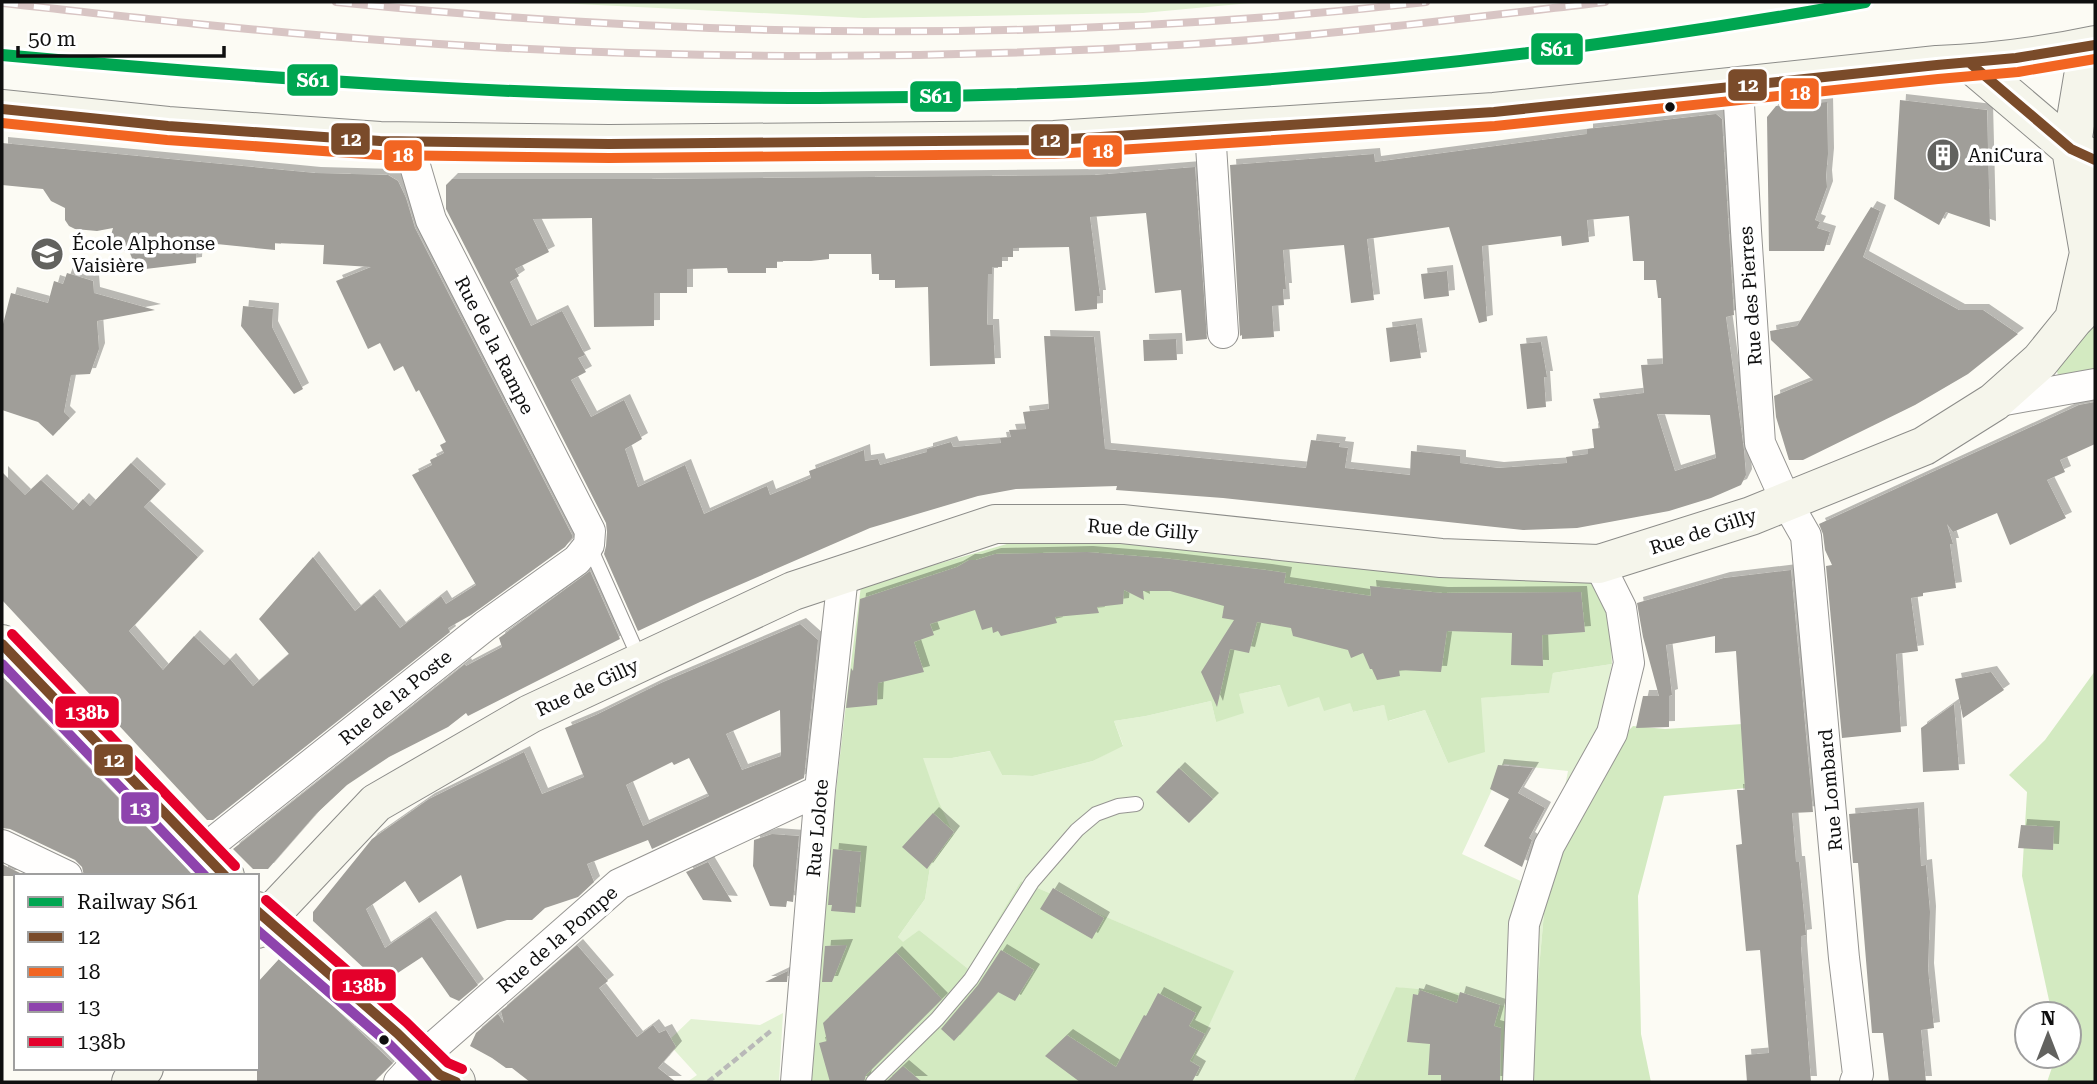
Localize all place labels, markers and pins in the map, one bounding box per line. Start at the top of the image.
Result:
unlabelled marker [1663,100,1677,114]
building icon: AniCura [1924,136,1962,174]
place label: AniCura [1968,144,2044,167]
place label: École Alphonse Vaisière [72,232,215,277]
school or university icon: École Alphonse Vaisière [28,235,66,273]
unlabelled marker [377,1033,391,1047]

